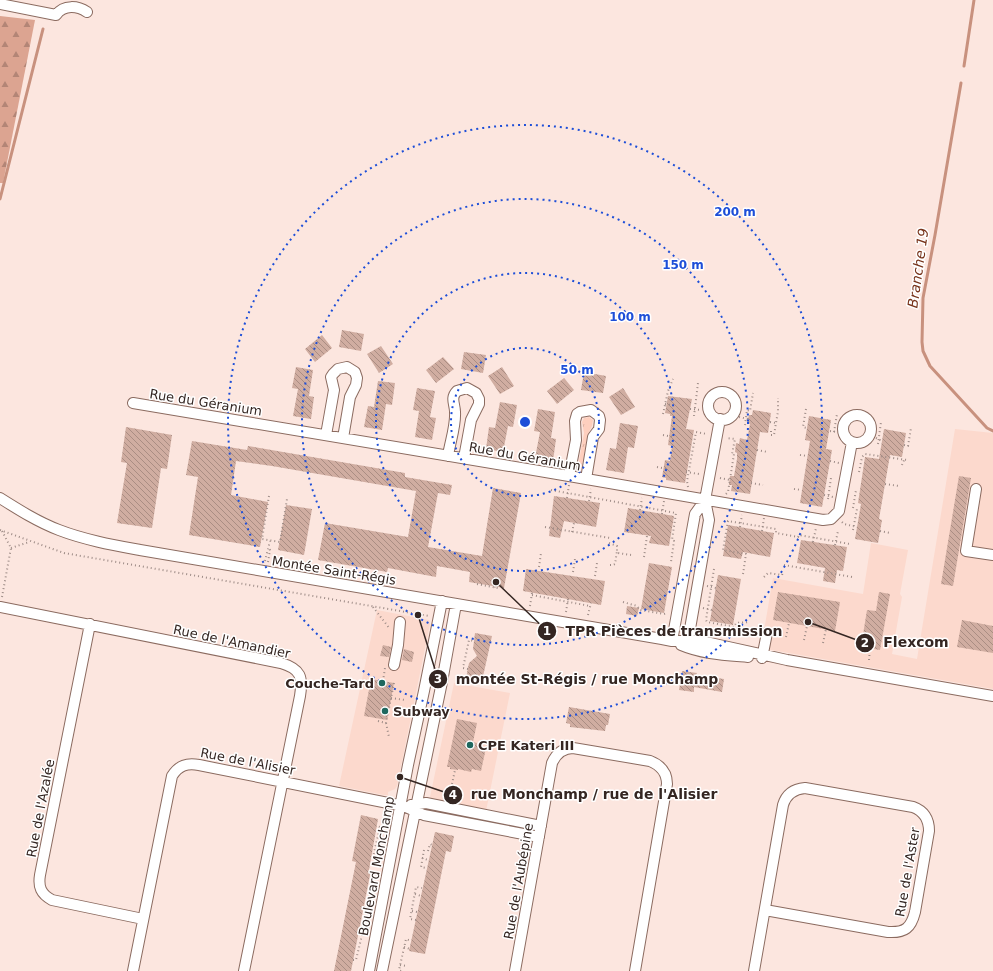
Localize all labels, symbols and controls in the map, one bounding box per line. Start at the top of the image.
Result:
text: 200 m [714,205,756,219]
water label: Branche 19 [904,227,932,309]
text: 150 m [662,258,704,272]
text: 100 m [609,310,651,324]
text: 50 m [560,363,594,377]
street label: Rue du Géranium [149,386,263,419]
centre of rings [518,415,532,429]
street label: Rue du Géranium [468,439,582,474]
street label: Montée Saint-Régis [271,553,397,588]
callout: TPR Pièces de transmission [537,618,790,644]
street label: Rue de l'Amandier [172,622,292,661]
text: TPR Pièces de transmission [565,623,783,639]
text: 1 [543,624,551,638]
callout: Flexcom [855,630,956,656]
text: Flexcom [883,634,949,650]
text: 2 [861,636,869,650]
callout: montée St-Régis / rue Monchamp [428,666,727,692]
text: montée St-Régis / rue Monchamp [456,671,718,687]
text: 3 [434,672,442,686]
place label: Couche-Tard [285,676,374,691]
marker: Couche-Tard [377,678,387,688]
place label: Subway [393,704,450,719]
marker: Subway [380,706,390,716]
place label: CPE Kateri III [478,738,574,753]
marker: CPE Kateri III [465,740,475,750]
street label: Rue de l'Alisier [199,745,297,778]
street label: Rue de l'Azalée [24,758,57,858]
callout: rue Monchamp / rue de l'Alisier [443,782,725,808]
text: rue Monchamp / rue de l'Alisier [471,786,717,802]
text: 4 [449,788,457,802]
street label: Boulevard Monchamp [356,795,397,937]
street label: Rue de l'Aubépine [501,822,536,940]
street label: Rue de l'Aster [892,826,923,918]

